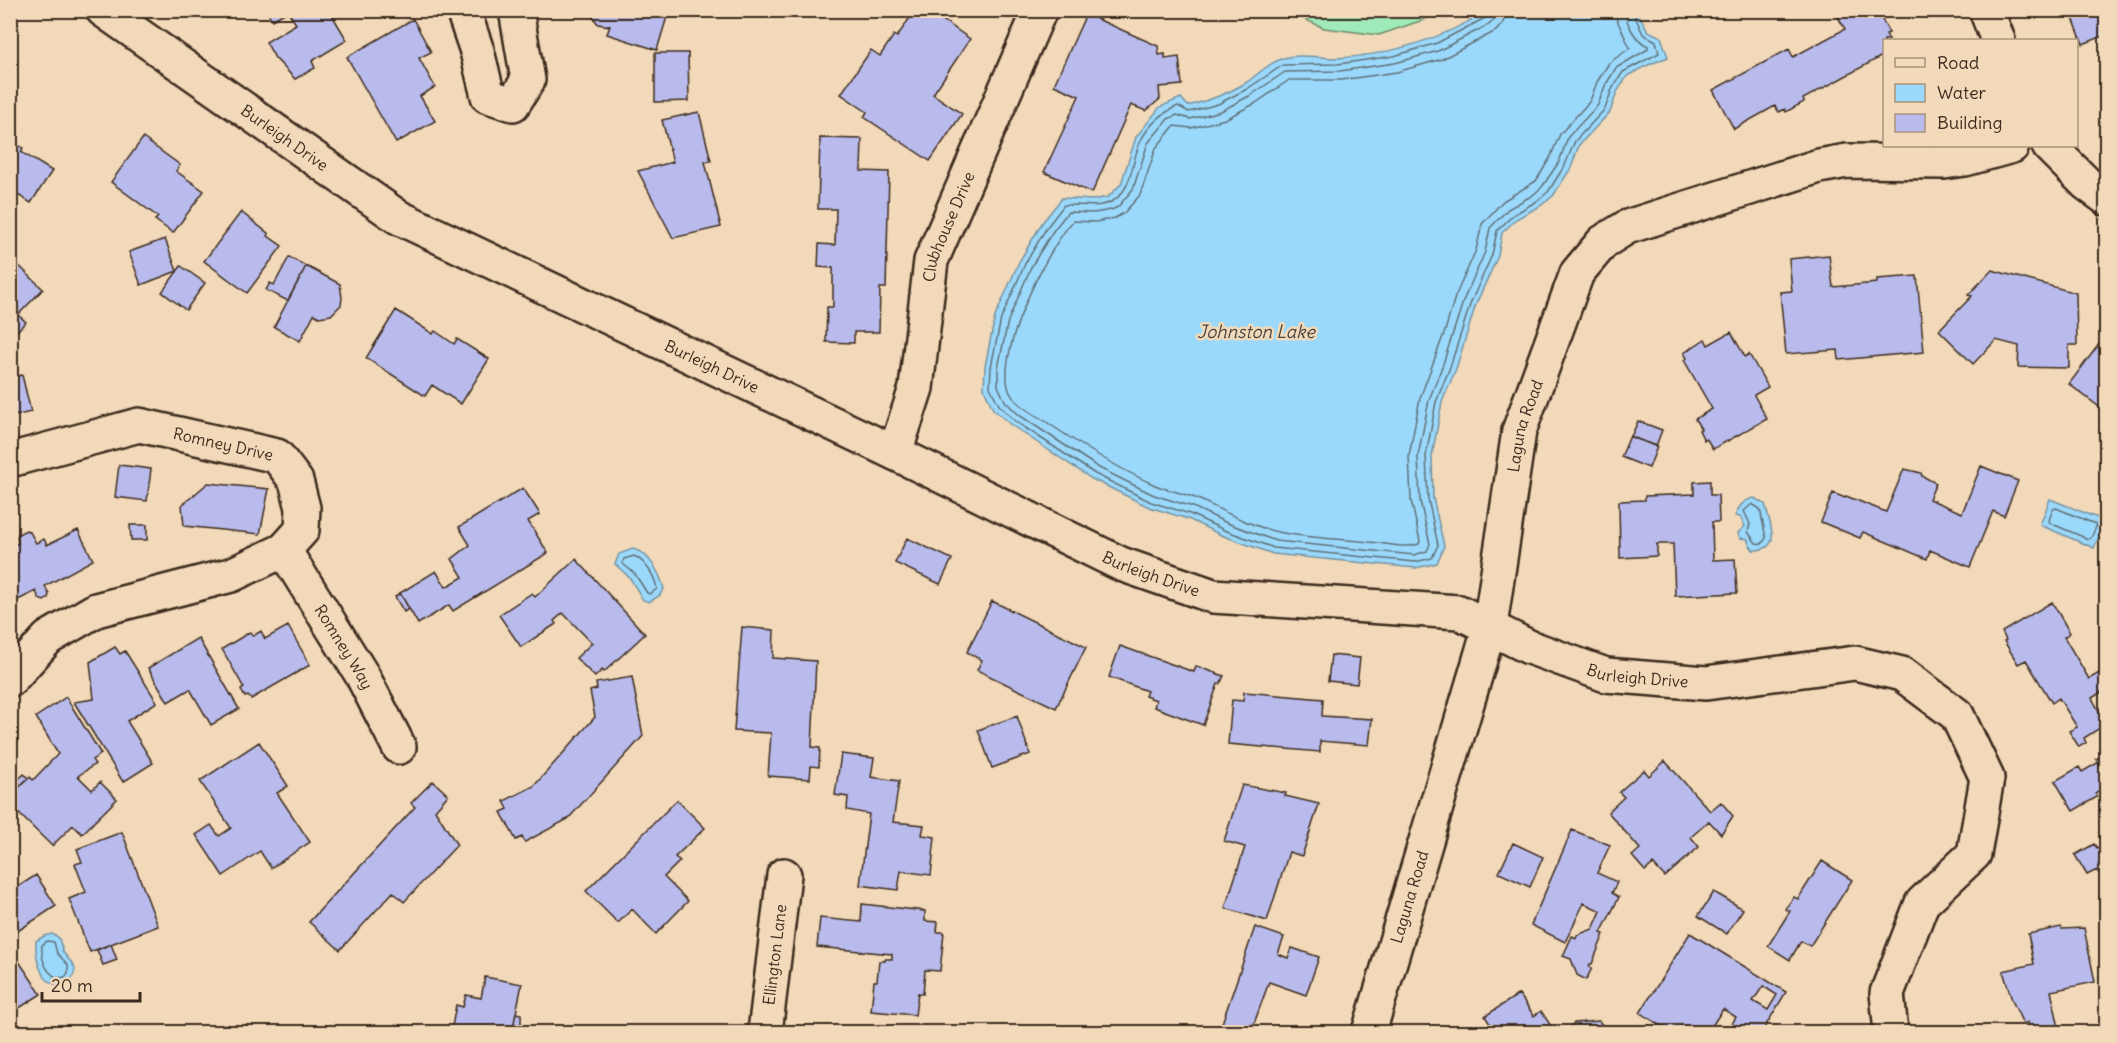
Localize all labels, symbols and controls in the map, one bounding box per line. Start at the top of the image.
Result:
legend [1883,39,2078,147]
text: Road [1937,51,1980,74]
text: Water [1937,81,1987,104]
street label: Burleigh Drive [237,100,332,175]
text: Building [1937,111,2002,134]
street label: Clubhouse Drive [919,168,979,283]
water label: Johnston Lake [1197,320,1316,343]
street label: Burleigh Drive [662,335,762,397]
street label: Laguna Road [1503,377,1547,474]
street label: Romney Drive [171,423,275,465]
street label: Burleigh Drive [1099,546,1202,601]
street label: Romney Way [310,601,378,693]
street label: Burleigh Drive [1584,659,1689,692]
street label: Laguna Road [1386,848,1433,946]
street label: Ellington Lane [758,903,790,1006]
scale bar [42,965,140,1003]
text: 20 m [51,974,93,997]

